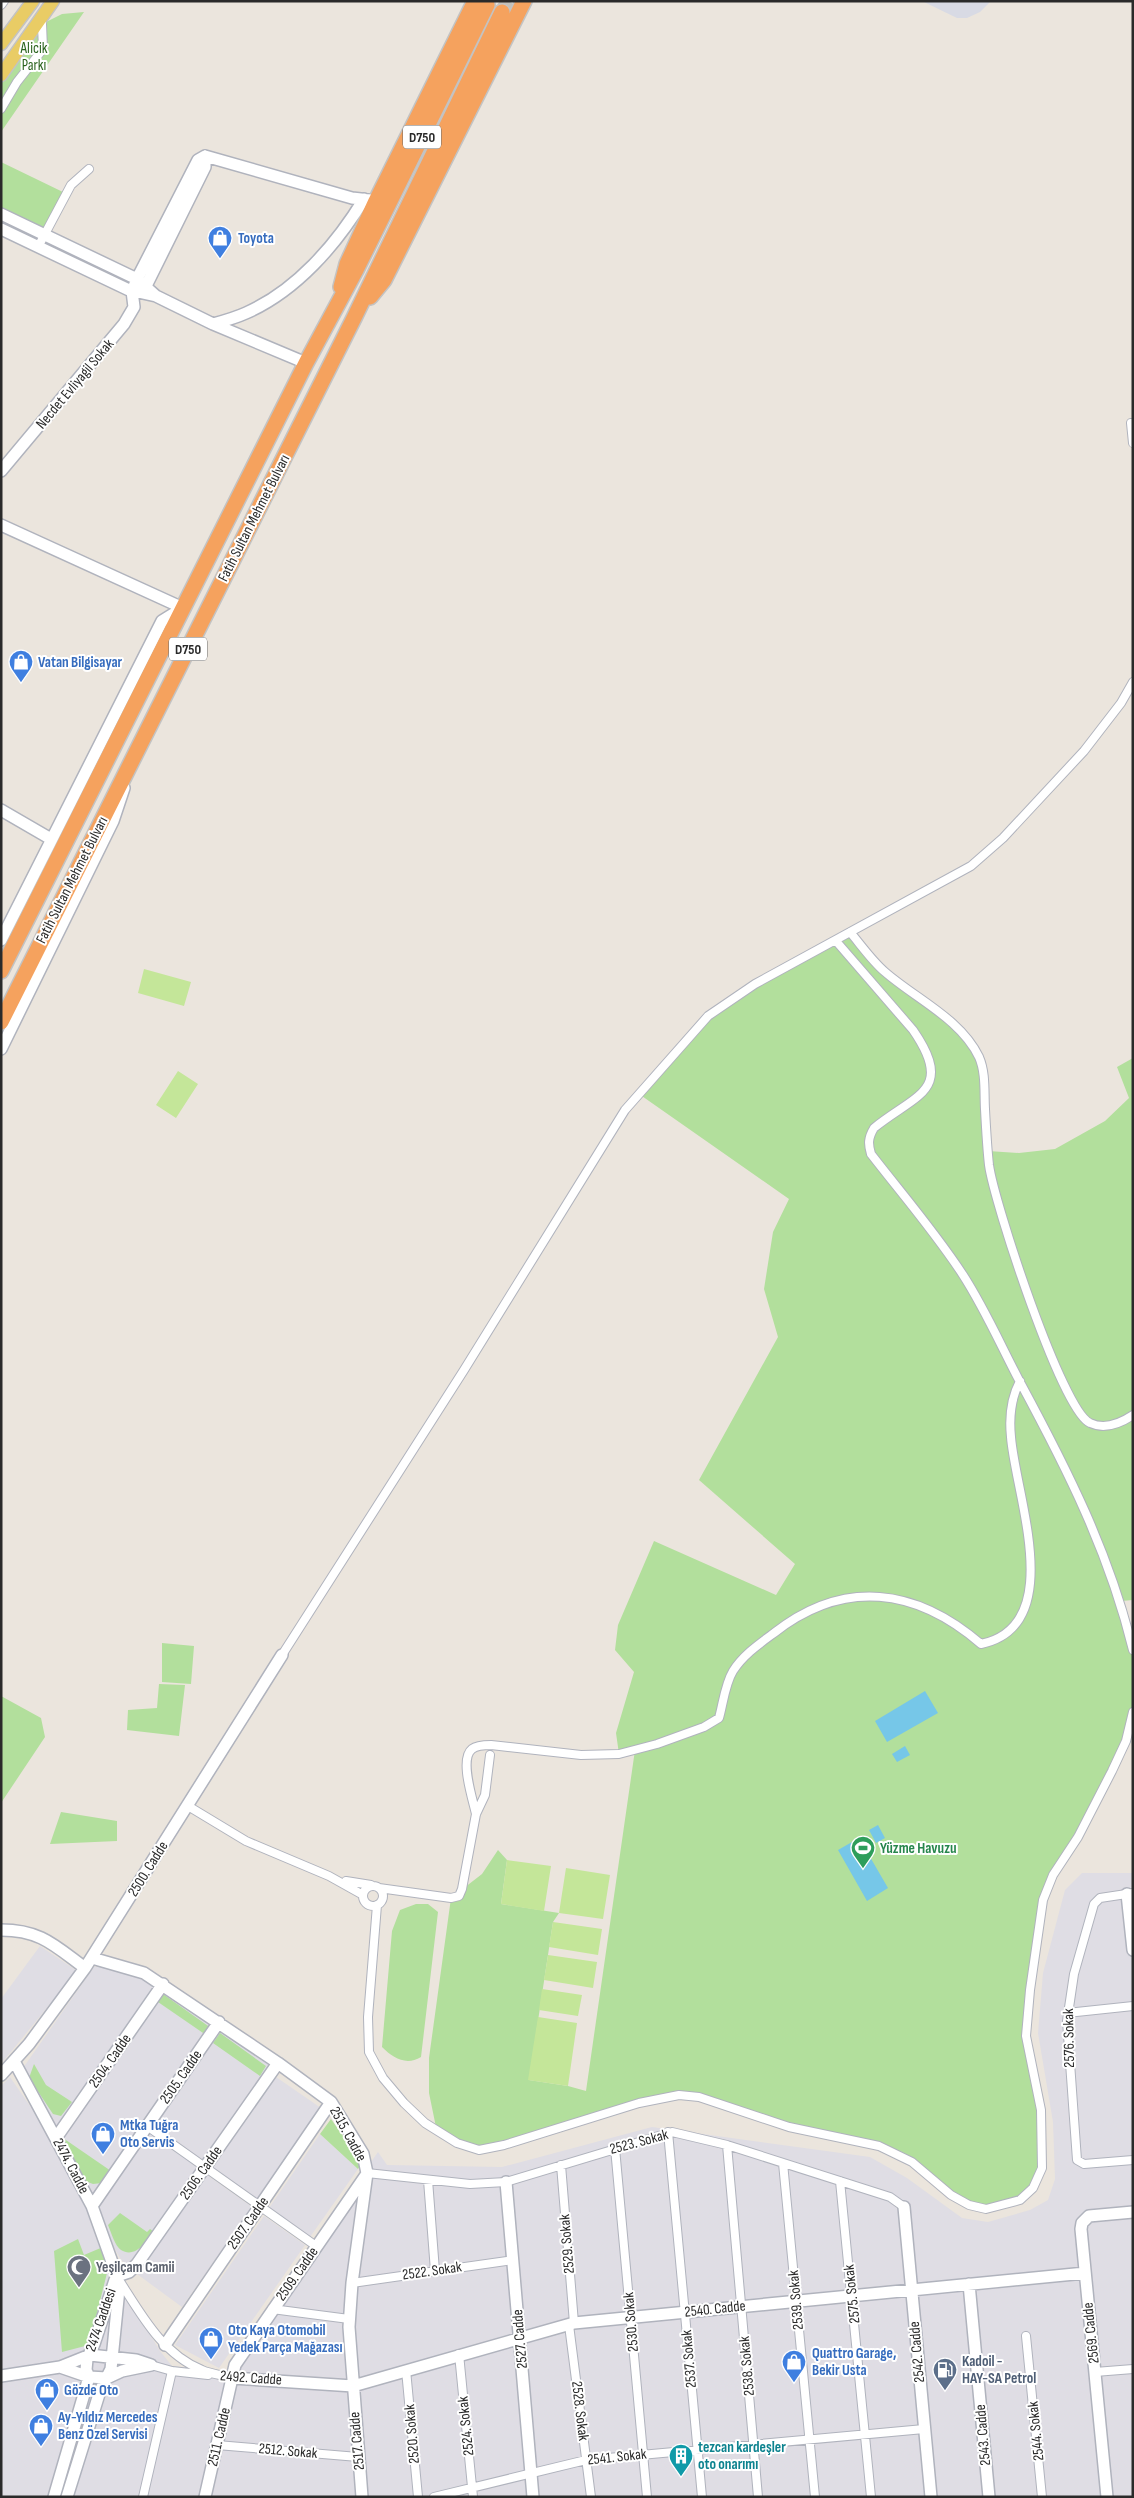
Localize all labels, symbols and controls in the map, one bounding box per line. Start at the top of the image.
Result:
park label: Alicik Parkı [19,39,48,75]
road number: D750 [403,125,441,148]
shop icon: Toyota [207,225,233,259]
place label: Toyota [238,229,274,248]
street label: Necdet Evliyagil Sokak [32,335,118,433]
street label: Fatih Sultan Mehmet Bulvarı [214,451,294,585]
road number: D750 [169,638,207,661]
shop icon: Vatan Bilgisayar [8,649,34,683]
place label: Vatan Bilgisayar [38,653,123,672]
street label: Fatih Sultan Mehmet Bulvarı [32,813,112,947]
sports icon: Yüzme Havuzu [850,1835,876,1869]
street label: 2500. Cadde [124,1838,172,1900]
place label: Yüzme Havuzu [880,1839,957,1858]
street label: 2576. Sokak [1059,2008,1079,2068]
street label: 2504. Cadde [85,2030,135,2092]
street label: 2505. Cadde [156,2046,206,2108]
street label: 2515. Cadde [325,2103,371,2165]
place label: Mtka Tuğra Oto Servis [120,2116,178,2152]
shop icon: Mtka Tuğra Oto Servis [90,2121,116,2155]
street label: 2523. Sokak [608,2125,671,2159]
street label: 2474. Cadde [48,2135,94,2197]
street label: 2506. Cadde [176,2142,226,2204]
street label: 2507. Cadde [223,2193,273,2253]
street label: 2529. Sokak [555,2213,579,2275]
street label: 2509. Cadde [272,2243,322,2305]
mosque icon: Yeşilçam Camii [66,2254,92,2288]
street label: 2522. Sokak [401,2257,463,2285]
place label: Yeşilçam Camii [96,2258,175,2277]
street label: 2575. Sokak [839,2263,865,2324]
street label: 2539. Sokak [784,2269,808,2331]
street label: 2474 Caddesi [81,2286,121,2354]
street label: 2530. Sokak [619,2291,643,2353]
street label: 2540. Cadde [684,2296,746,2322]
street label: 2569. Cadde [1078,2301,1104,2365]
street label: 2527. Cadde [508,2308,532,2370]
place label: Oto Kaya Otomobil Yedek Parça Mağazası [228,2321,343,2357]
street label: 2542. Cadde [905,2321,929,2383]
shop icon: Oto Kaya Otomobil Yedek Parça Mağazası [198,2326,224,2360]
street label: 2537. Sokak [677,2329,701,2389]
street label: 2538. Sokak [735,2335,759,2397]
place label: Quattro Garage, Bekir Usta [812,2344,897,2380]
shop icon: Quattro Garage, Bekir Usta [781,2349,807,2383]
place label: Kadoil - HAY-SA Petrol [962,2352,1036,2388]
fuel station icon: Kadoil - HAY-SA Petrol [932,2357,958,2391]
street label: 2492. Cadde [220,2366,282,2390]
shop icon: Gözde Oto [34,2377,60,2411]
street label: 2528. Sokak [567,2380,593,2442]
place label: Gözde Oto [64,2381,118,2400]
street label: 2524. Sokak [453,2395,479,2457]
street label: 2544. Sokak [1023,2400,1049,2462]
street label: 2520. Sokak [400,2403,424,2465]
street label: 2543. Cadde [971,2404,995,2466]
street label: 2511. Cadde [203,2406,235,2468]
place label: Ay-Yıldız Mercedes Benz Özel Servisi [57,2408,158,2444]
street label: 2517. Cadde [345,2411,369,2471]
shop icon: Ay-Yıldız Mercedes Benz Özel Servisi [28,2413,54,2447]
place label: tezcan kardeşler oto onarımı [698,2438,786,2474]
street label: 2512. Sokak [258,2439,318,2463]
building icon: tezcan kardeşler oto onarımı [668,2443,694,2477]
street label: 2541. Sokak [587,2444,648,2470]

